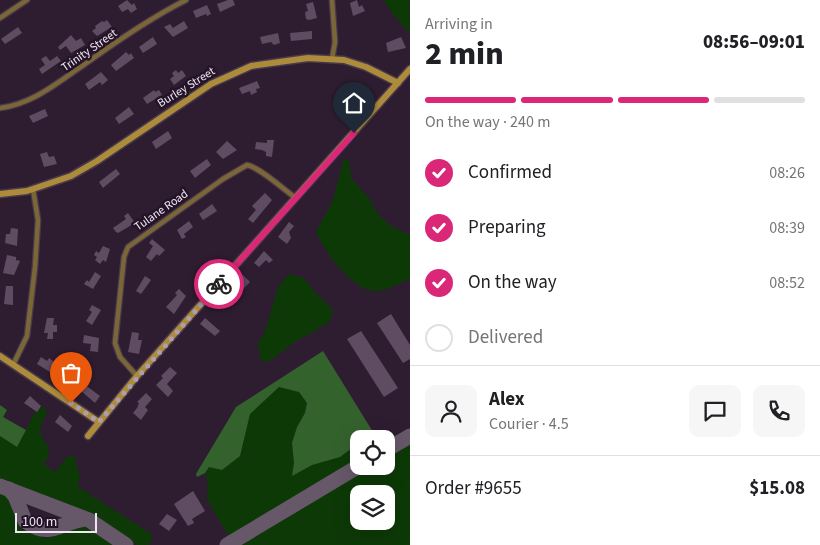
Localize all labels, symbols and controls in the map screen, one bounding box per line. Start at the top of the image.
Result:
text: Arriving in [425,13,493,35]
street label: Trinity Street [58,25,121,76]
text: 08:56–09:01 [703,29,805,56]
text: 2 min [425,31,504,77]
street label: Burley Street [154,63,218,112]
pin [333,82,375,133]
icon: home [340,89,368,117]
text: On the way · 240 m [425,111,550,133]
icon: check [425,159,453,187]
text: Confirmed [468,159,552,186]
text: 08:26 [769,162,805,184]
street label: Tulane Road [131,186,192,235]
icon: check [425,214,453,242]
text: Preparing [468,214,546,241]
text: 08:39 [769,217,805,239]
courier [194,259,244,309]
icon: check [425,269,453,297]
text: On the way [468,269,557,296]
icon: bike [205,270,233,298]
text: 08:52 [769,272,805,294]
text: Delivered [468,324,543,351]
pin [50,352,92,403]
icon: bag [57,359,85,387]
button: person [425,385,477,437]
button: chat [689,385,741,437]
button: phone [753,385,805,437]
text: Alex [489,386,525,413]
text: Courier · 4.5 [489,413,569,435]
map controls [350,430,395,530]
button: locate [350,430,395,475]
text: Order #9655 [425,475,522,502]
text: $15.08 [749,475,805,502]
button: layers [350,485,395,530]
scale bar [15,510,98,533]
text: 100 m [22,512,57,532]

